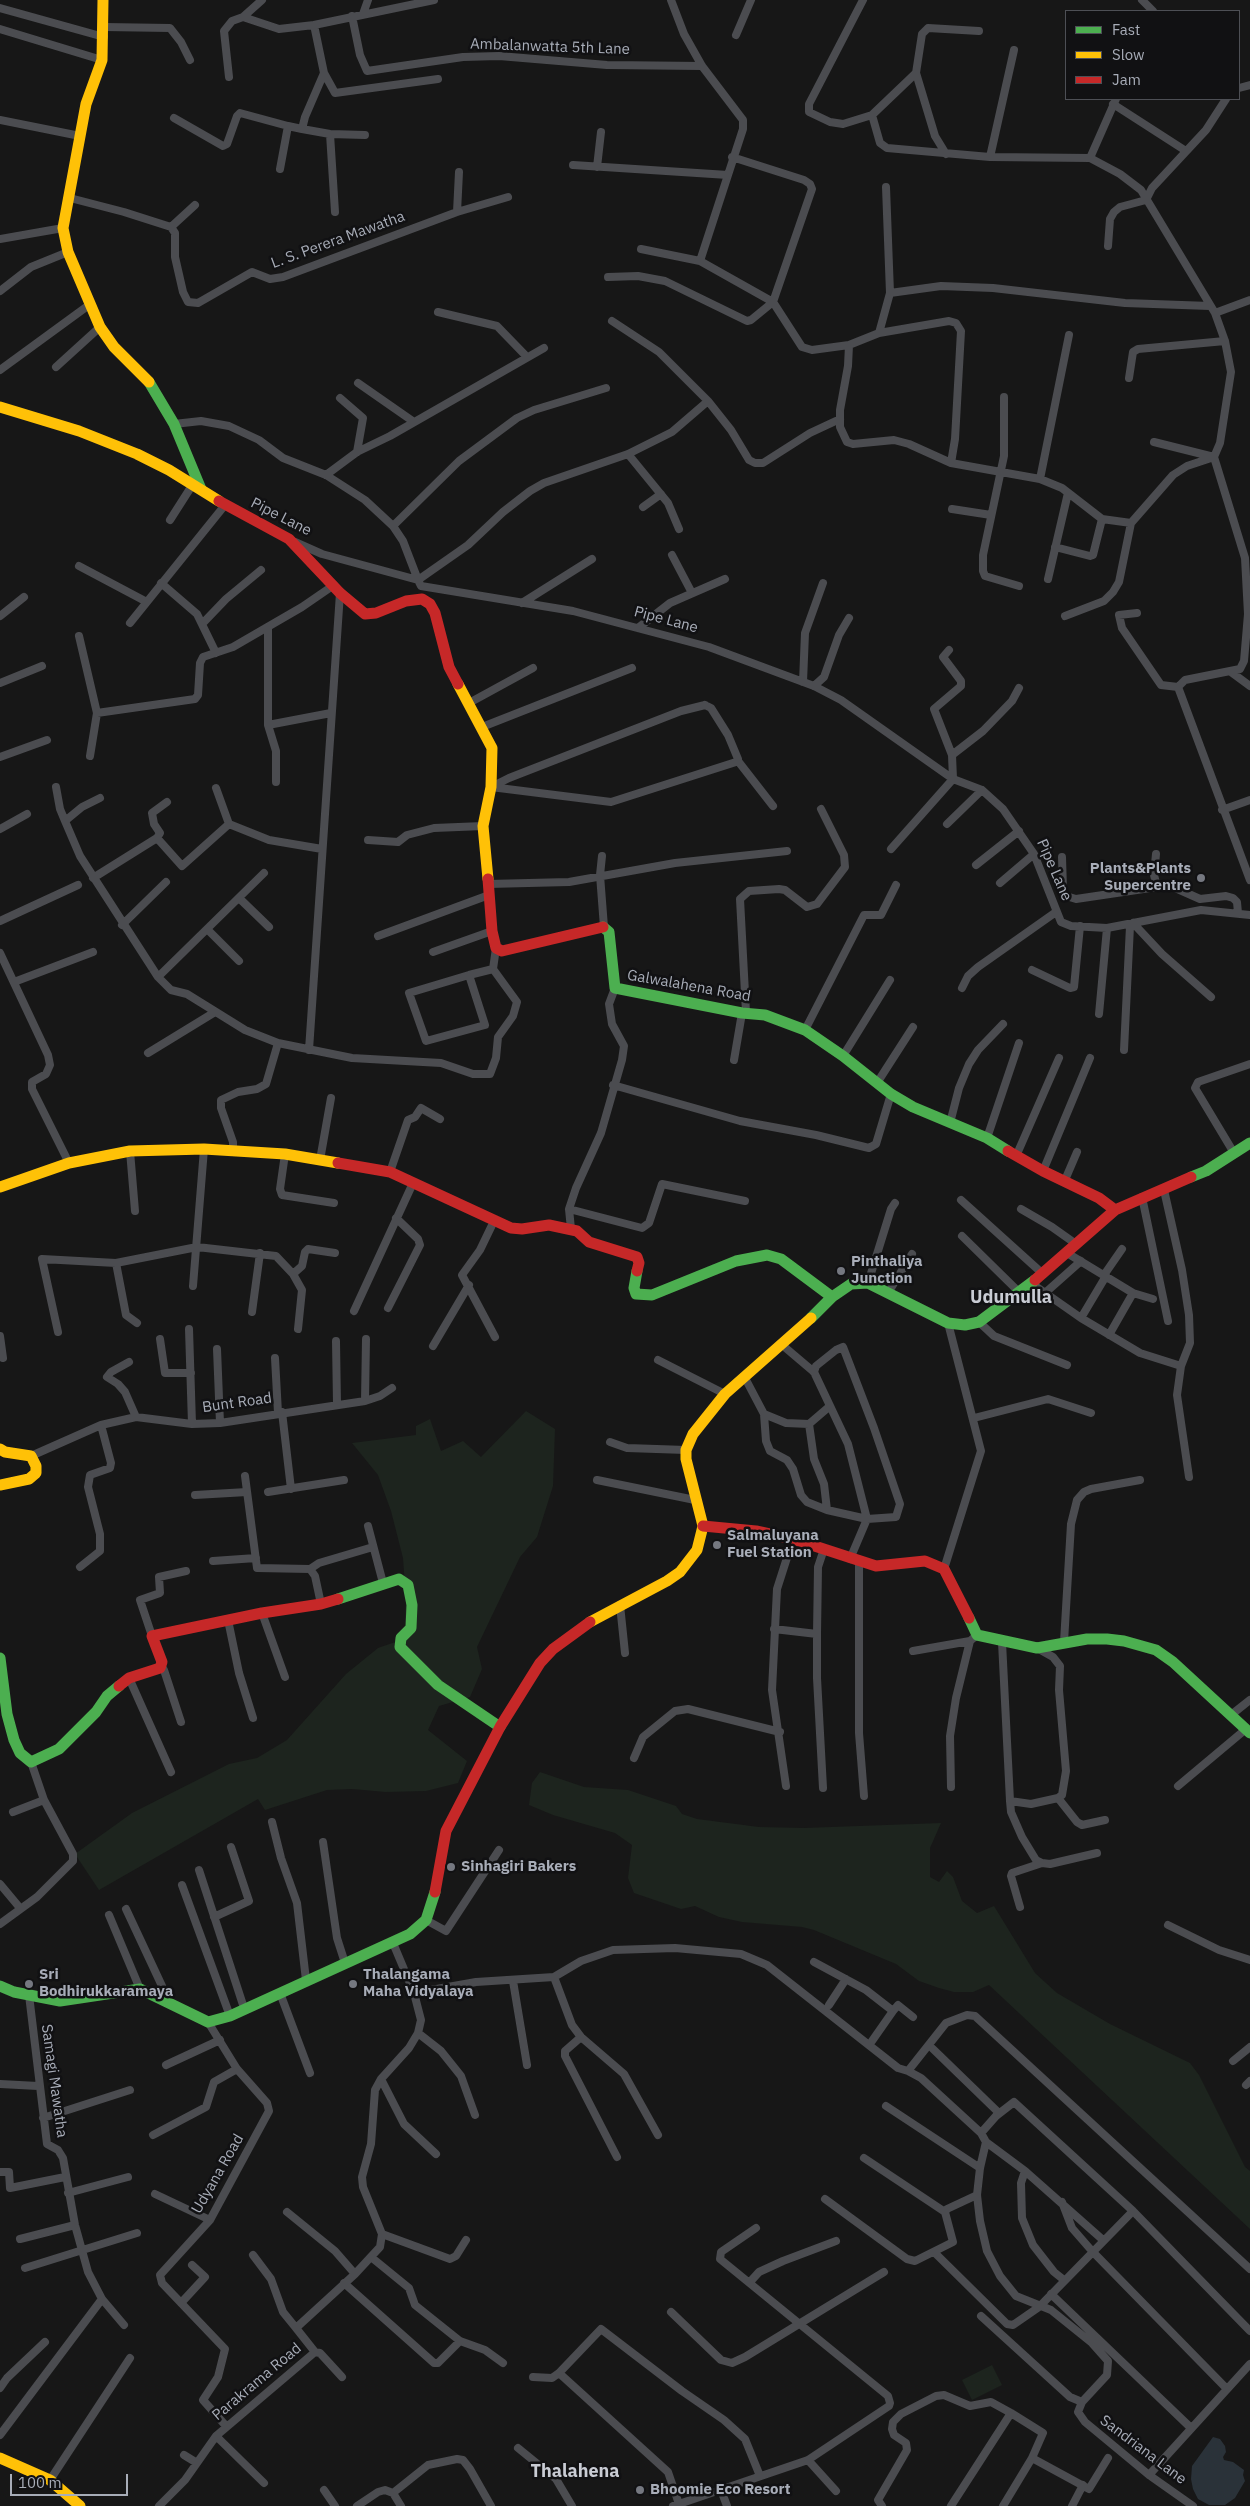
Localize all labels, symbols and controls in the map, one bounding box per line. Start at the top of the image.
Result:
legend [1065,10,1240,100]
text: Fast [1112,20,1140,39]
street label: Ambalanwatta 5th Lane [470,35,630,59]
text: Slow [1112,45,1145,64]
text: Jam [1112,70,1141,89]
street label: L. S. Perera Mawatha [269,207,407,273]
street label: Pipe Lane [248,494,314,540]
street label: Pipe Lane [632,603,700,637]
street label: Pipe Lane [1032,836,1076,904]
place label: Plants&Plants Supercentre [1090,860,1191,895]
marker: Plants&Plants Supercentre [1195,872,1207,884]
street label: Galwalahena Road [626,966,752,1006]
place label: Pinthaliya Junction [851,1253,922,1288]
marker: Pinthaliya Junction [835,1265,847,1277]
district label: Udumulla [970,1287,1052,1309]
street label: Bunt Road [201,1389,273,1417]
place label: Salmaluyana Fuel Station [727,1527,819,1562]
marker: Salmaluyana Fuel Station [711,1539,723,1551]
place label: Sinhagiri Bakers [461,1858,576,1876]
marker: Sinhagiri Bakers [445,1861,457,1873]
place label: Sri Bodhirukkaramaya [39,1966,173,2001]
place label: Thalangama Maha Vidyalaya [363,1966,474,2001]
marker: Sri Bodhirukkaramaya [23,1978,35,1990]
marker: Thalangama Maha Vidyalaya [347,1978,359,1990]
street label: Samagi Mawatha [37,2023,71,2139]
street label: Udyana Road [188,2131,248,2217]
street label: Parakrama Road [209,2339,305,2425]
street label: Sandriana Lane [1096,2412,1190,2488]
district label: Thalahena [531,2461,619,2483]
scale bar [12,2464,130,2496]
text: 100 m [18,2473,62,2492]
place label: Bhoomie Eco Resort [650,2481,790,2499]
marker: Bhoomie Eco Resort [634,2484,646,2496]

